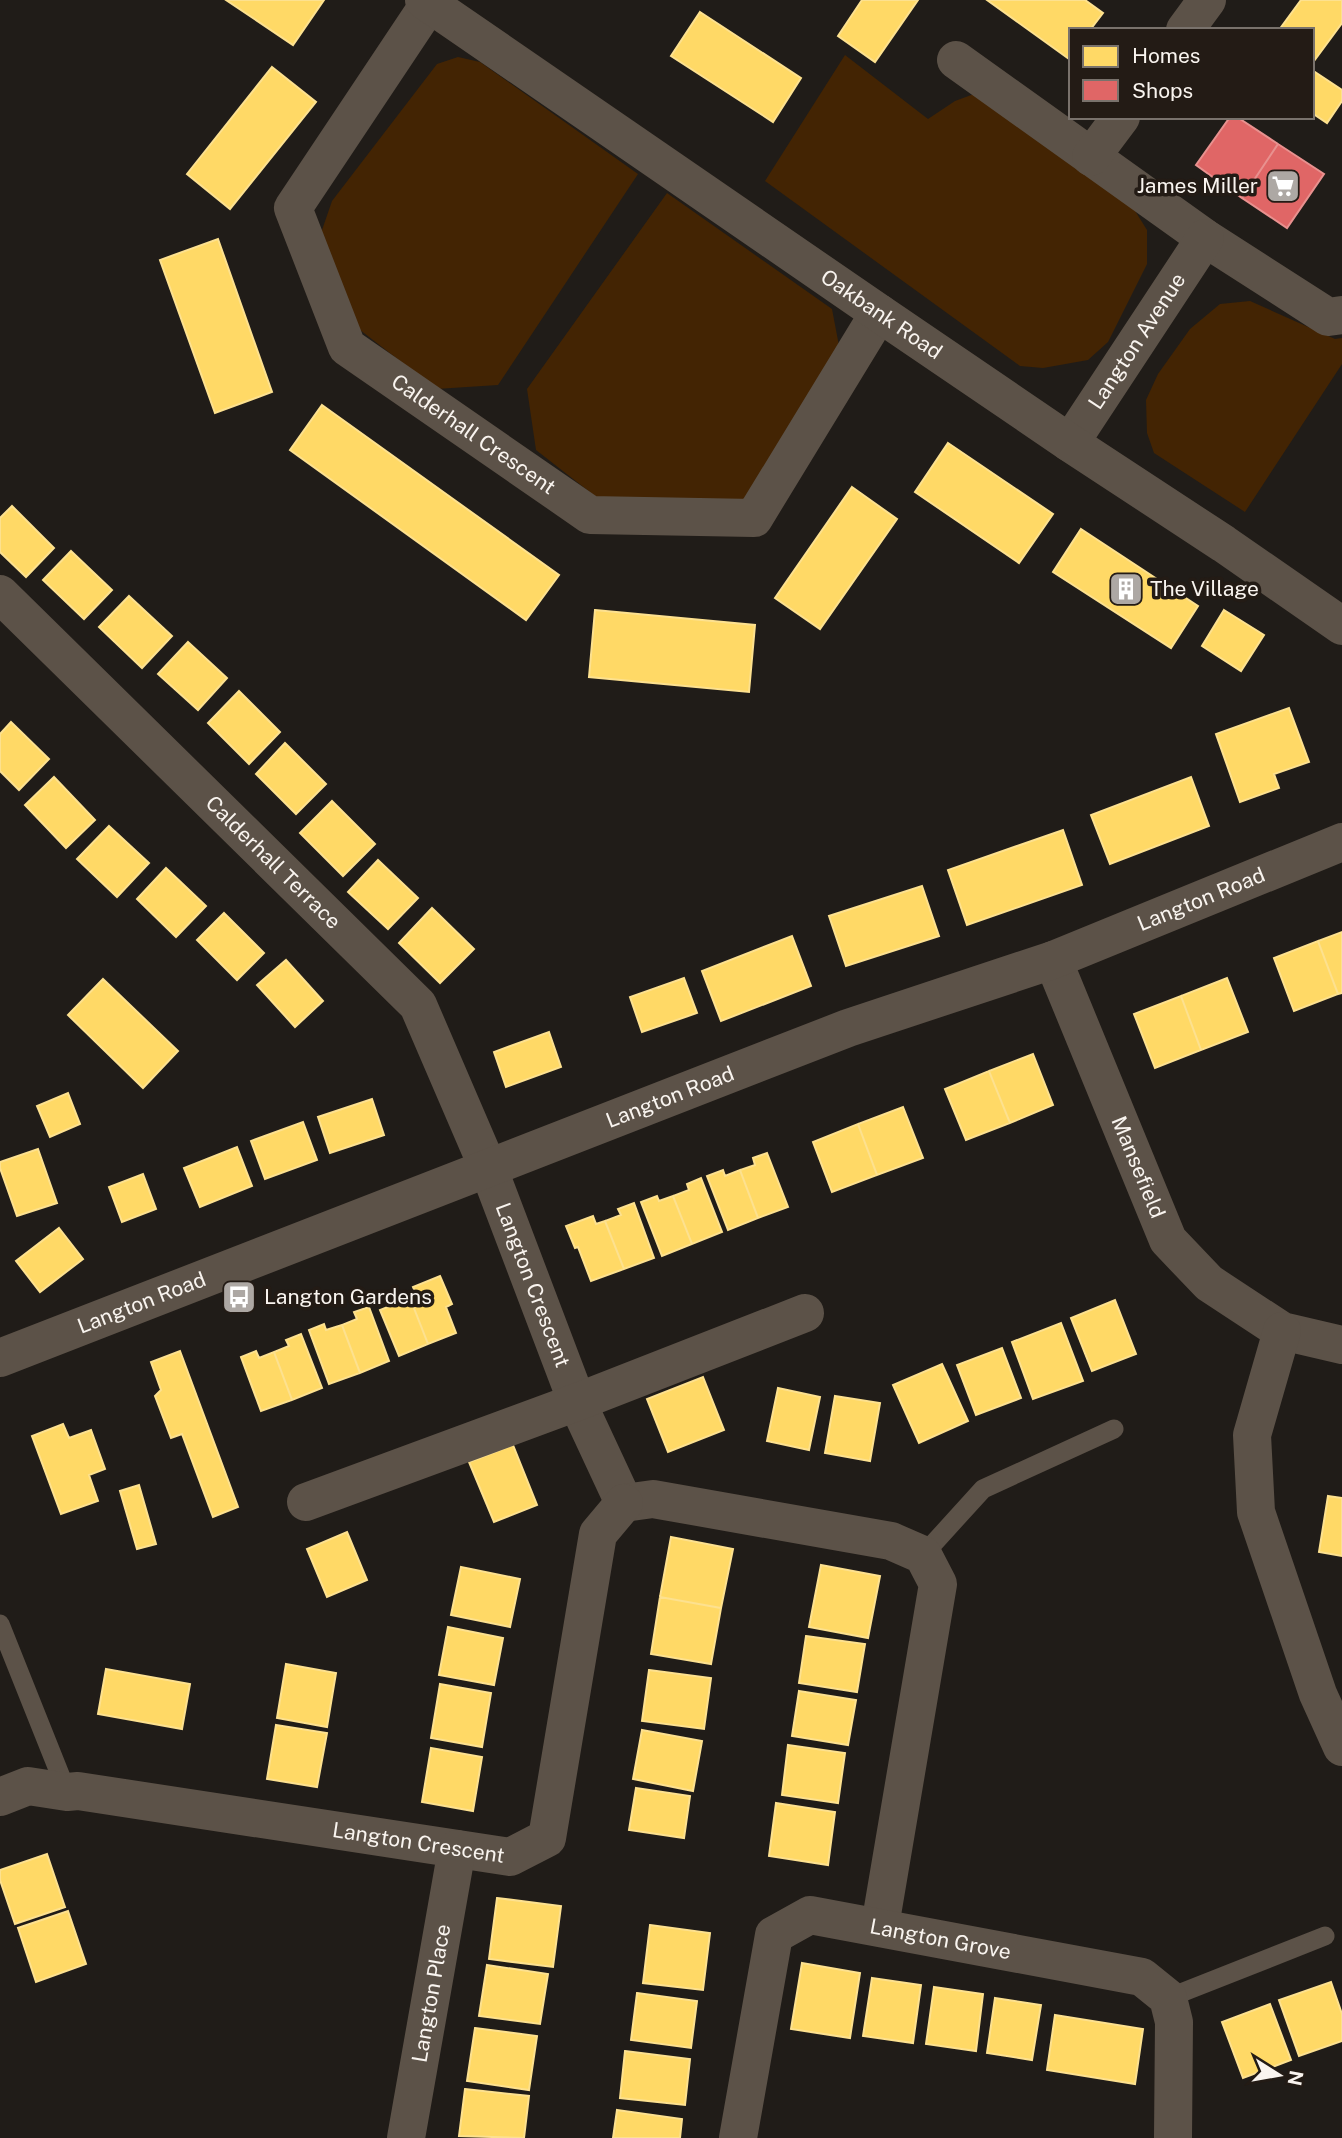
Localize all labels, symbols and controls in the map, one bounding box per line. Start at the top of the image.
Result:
legend [1069,28,1314,119]
text: Homes [1132,43,1200,68]
text: Shops [1132,78,1193,103]
supermarket icon: James Miller [1264,167,1302,205]
place label: James Miller [1137,173,1258,198]
street label: Oakbank Road [816,264,947,364]
street label: Langton Avenue [1083,268,1191,414]
street label: Calderhall Crescent [387,369,561,499]
building icon: The Village [1107,570,1145,608]
place label: The Village [1150,576,1259,601]
street label: Calderhall Terrace [201,790,346,934]
street label: Langton Road [1134,862,1268,936]
street label: Langton Road [602,1061,738,1133]
street label: Mansefield [1106,1112,1171,1222]
street label: Langton Crescent [491,1199,576,1371]
street label: Langton Road [74,1266,209,1339]
bus stop icon: Langton Gardens [220,1278,258,1316]
place label: Langton Gardens [264,1284,432,1309]
street label: Langton Crescent [331,1817,506,1868]
street label: Langton Grove [868,1913,1013,1964]
street label: Langton Place [407,1922,456,2064]
north arrow [1244,2040,1314,2110]
text: N [1283,2069,1308,2088]

